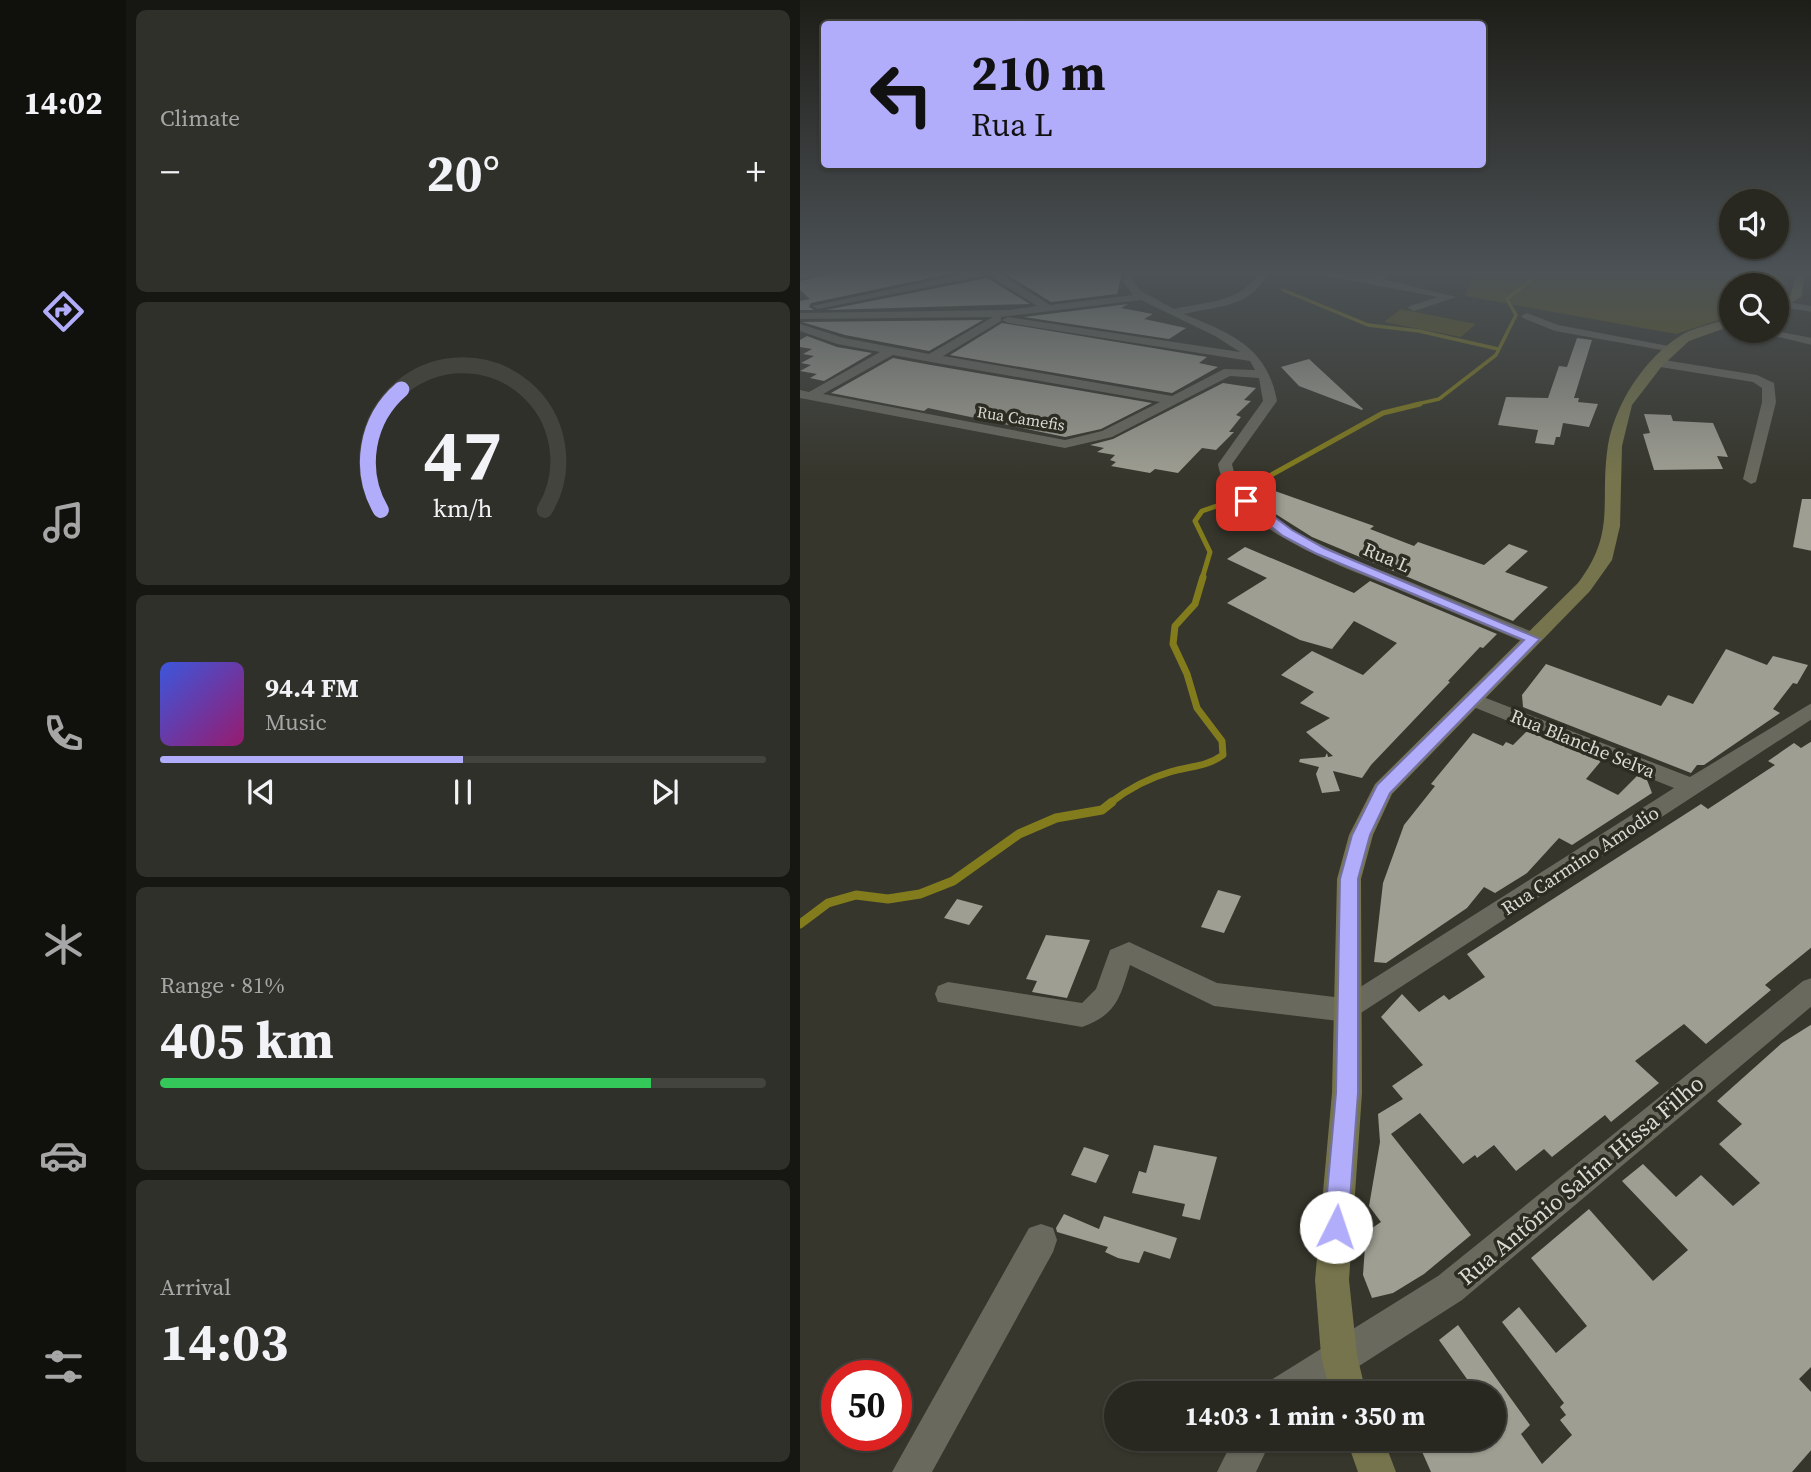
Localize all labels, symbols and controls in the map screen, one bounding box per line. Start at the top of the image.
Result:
text: 210 m [971,39,1106,106]
icon: left [856,49,947,140]
text: 14:02 [24,81,102,125]
text: Climate [160,102,240,134]
text: Rua L [971,103,1053,147]
text: 20° [426,137,500,208]
text: − [160,146,180,198]
text: + [746,146,766,198]
map controls [1719,189,1789,343]
button: sound [1719,189,1789,259]
button: search [1719,273,1789,343]
icon: directions [39,287,88,336]
street label: Rua Camefis [975,400,1067,436]
text: 47 [424,405,502,504]
pin [1216,471,1276,531]
icon: arrive [1227,482,1265,520]
text: km/h [433,490,493,524]
icon: music [39,498,88,547]
street label: Rua L [1360,536,1414,578]
text: 94.4 FM [265,670,359,706]
street label: Rua Blanche Selva [1507,702,1660,784]
text: Music [265,706,327,738]
icon: phone [39,709,88,758]
icon: previous [242,773,280,811]
icon: pause [444,773,482,811]
icon: next [646,773,684,811]
street label: Rua Carmino Amodio [1496,799,1664,921]
icon: climate [39,920,88,969]
text: Range · 81% [160,969,285,1001]
text: 405 km [160,1004,334,1075]
street label: Rua Antônio Salim Hissa Filho [1451,1068,1711,1292]
icon: car [39,1131,88,1180]
position arrow [1299,1190,1373,1264]
text: Arrival [160,1271,231,1303]
text: 14:03 [160,1306,288,1377]
icon: filters [39,1342,88,1391]
speed limit sign: 50 [821,1360,912,1451]
text: 14:03 · 1 min · 350 m [1185,1398,1425,1434]

